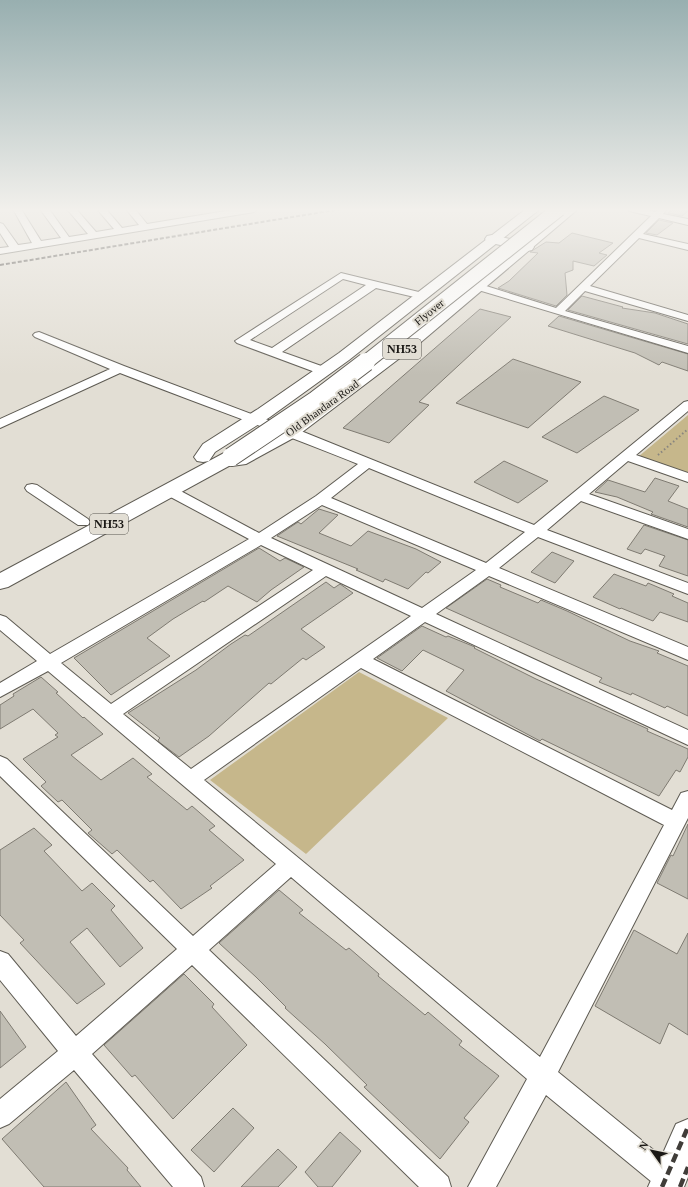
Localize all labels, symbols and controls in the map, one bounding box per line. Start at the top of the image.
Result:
street label: Flyover [412,296,446,327]
road number: NH53 [383,339,421,359]
street label: Old Bhandara Road [283,377,361,439]
road number: NH53 [90,514,128,534]
north arrow [632,1131,672,1171]
text: N [636,1139,651,1152]

